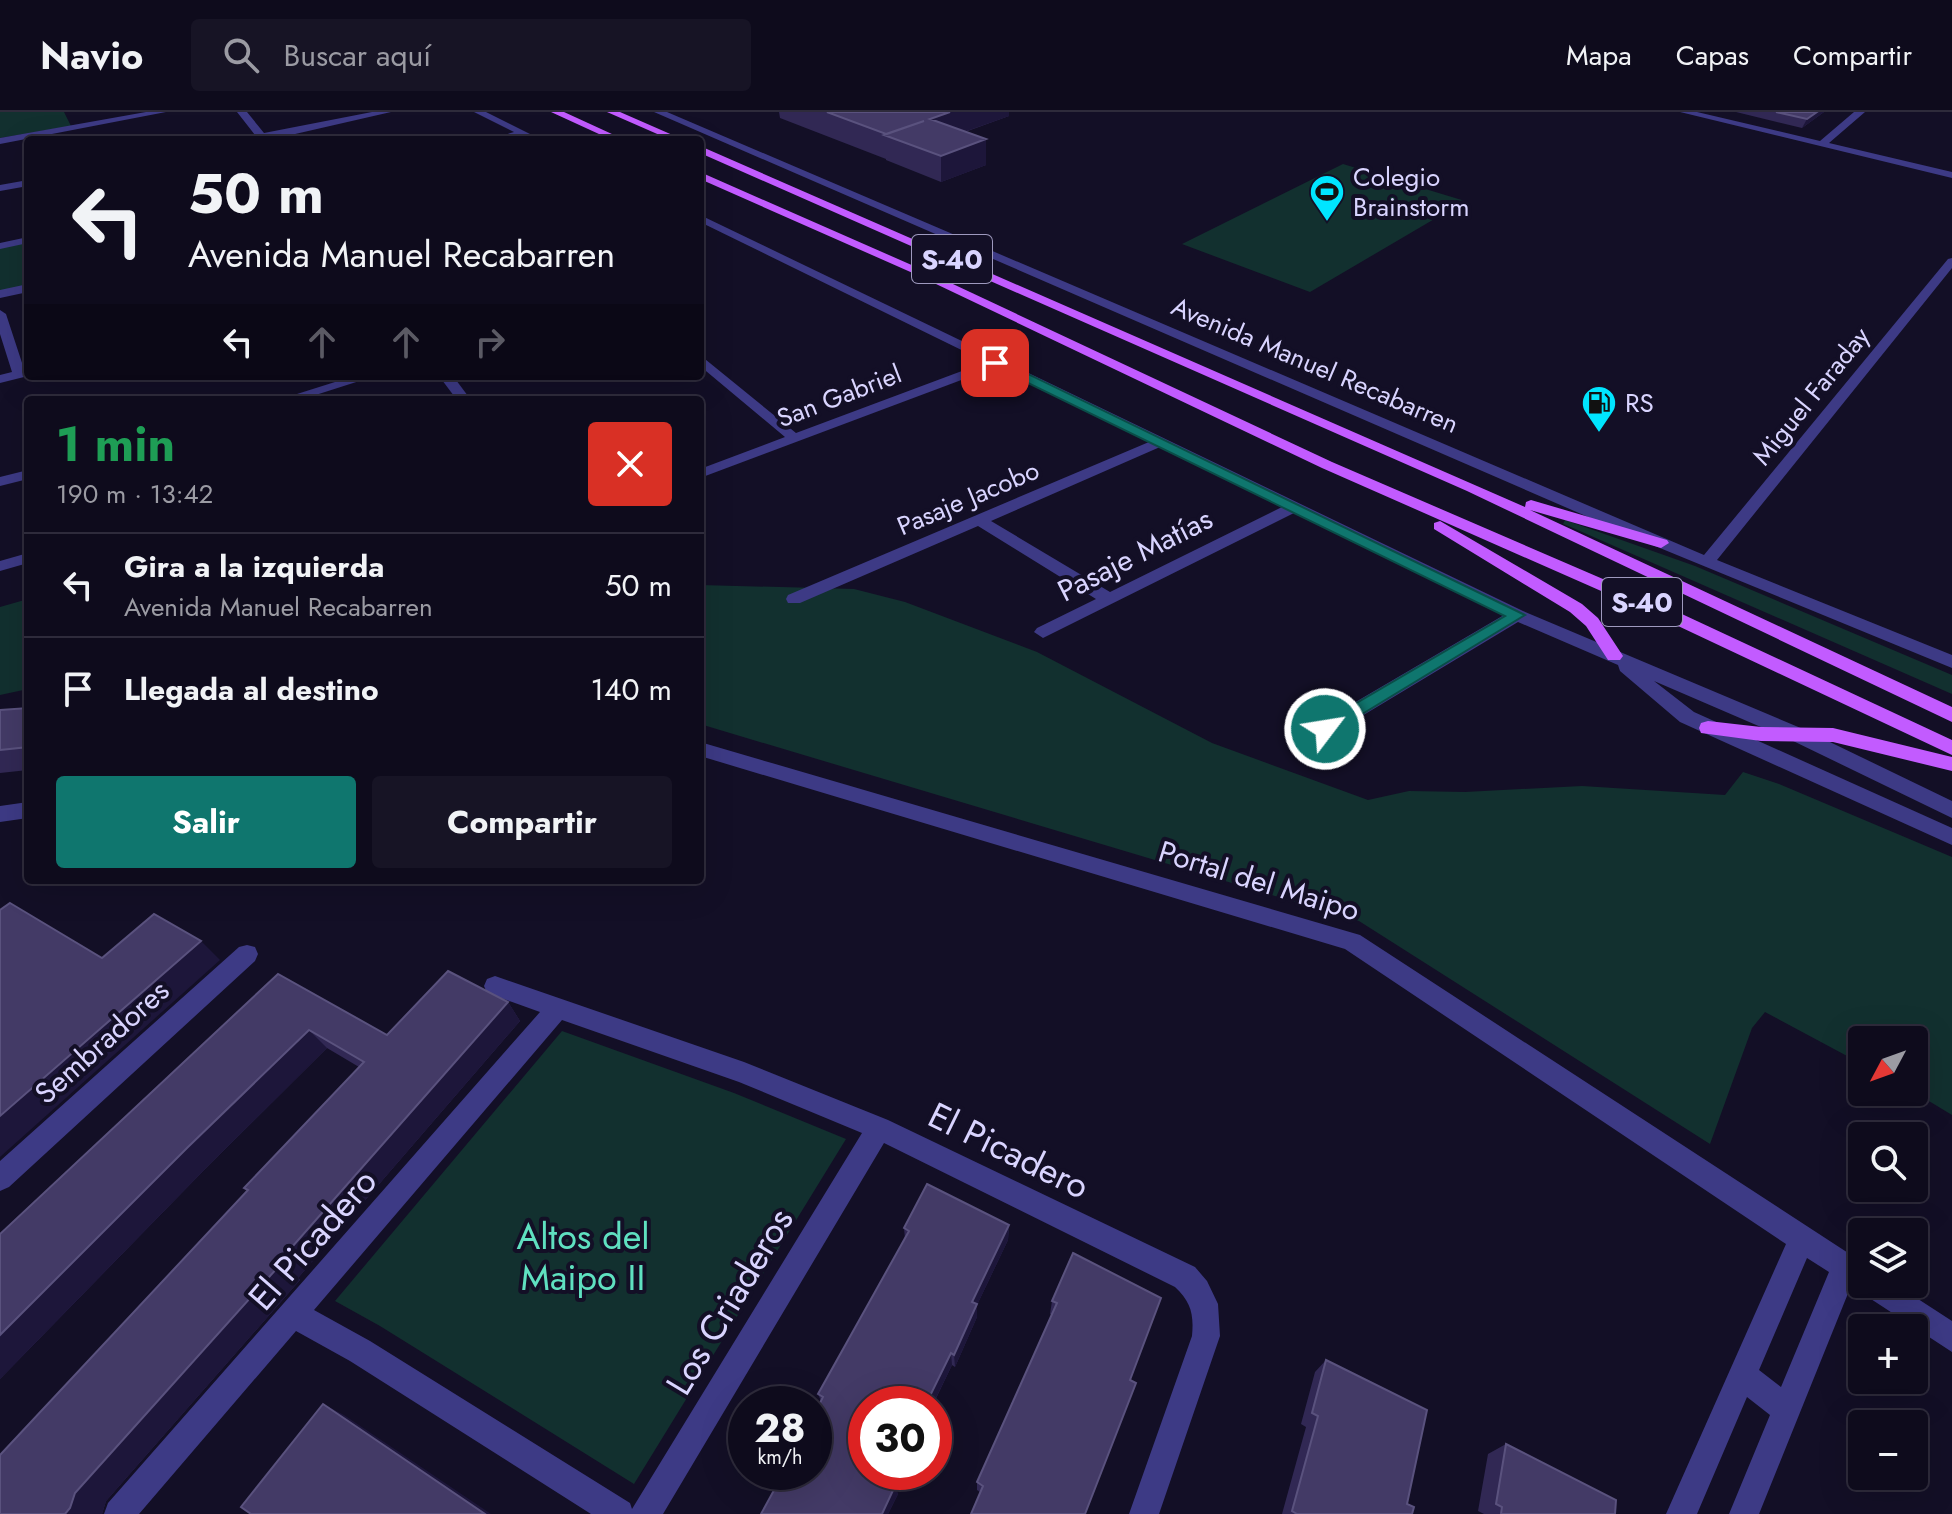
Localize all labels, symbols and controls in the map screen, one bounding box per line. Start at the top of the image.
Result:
search box [191,19,751,91]
text: Navio [40,28,143,83]
icon: search [219,33,263,77]
text: Buscar aquí [283,34,431,77]
text: Mapa [1566,35,1632,76]
text: Capas [1676,35,1749,76]
text: Compartir [1793,35,1912,76]
text: 50 m [188,153,324,234]
place label: Colegio Brainstorm [1353,158,1469,226]
icon: left [56,168,160,272]
sports icon: Colegio Brainstorm [1308,173,1346,223]
text: Avenida Manuel Recabarren [188,228,615,280]
road number: S-40 [912,235,992,283]
street label: Avenida Manuel Recabarren [1166,287,1464,443]
street label: Miguel Faraday [1743,318,1879,473]
icon: left [216,320,260,364]
icon: ahead [300,320,344,364]
icon: ahead [384,320,428,364]
icon: right [468,320,512,364]
pin [961,329,1029,397]
icon: arrive [973,341,1017,385]
street label: San Gabriel [771,355,907,437]
fuel station icon: RS [1580,384,1618,434]
place label: RS [1625,384,1654,422]
text: 1 min [56,410,175,479]
button: close [588,422,672,506]
street label: Pasaje Jacobo [891,451,1045,545]
text: 190 m · 13:42 [56,475,213,513]
street label: Pasaje Matías [1050,497,1220,612]
text: Gira a la izquierda [124,545,384,588]
icon: left [56,563,100,607]
text: 50 m [605,564,672,607]
road number: S-40 [1602,578,1682,626]
text: Avenida Manuel Recabarren [124,588,433,626]
icon: arrive [56,667,100,711]
text: Llegada al destino [124,668,379,711]
text: 140 m [591,668,672,711]
position arrow [1283,687,1367,771]
button: Salir [56,776,356,868]
button: Compartir [372,776,672,868]
street label: Portal del Maipo [1153,830,1365,932]
street label: Sembradores [25,969,178,1114]
north arrow [1848,1026,1928,1106]
map controls [1848,1026,1928,1490]
street label: El Picadero [920,1089,1098,1211]
button: search [1848,1122,1928,1202]
street label: El Picadero [236,1157,388,1321]
street label: Los Criaderos [653,1198,805,1404]
park label: Altos del Maipo II [517,1210,649,1303]
button: layers [1848,1218,1928,1298]
button: + [1848,1314,1928,1394]
speed limit sign: 30 [848,1386,952,1490]
text: 28 [754,1399,806,1457]
button: − [1848,1410,1928,1490]
text: km/h [757,1443,803,1472]

